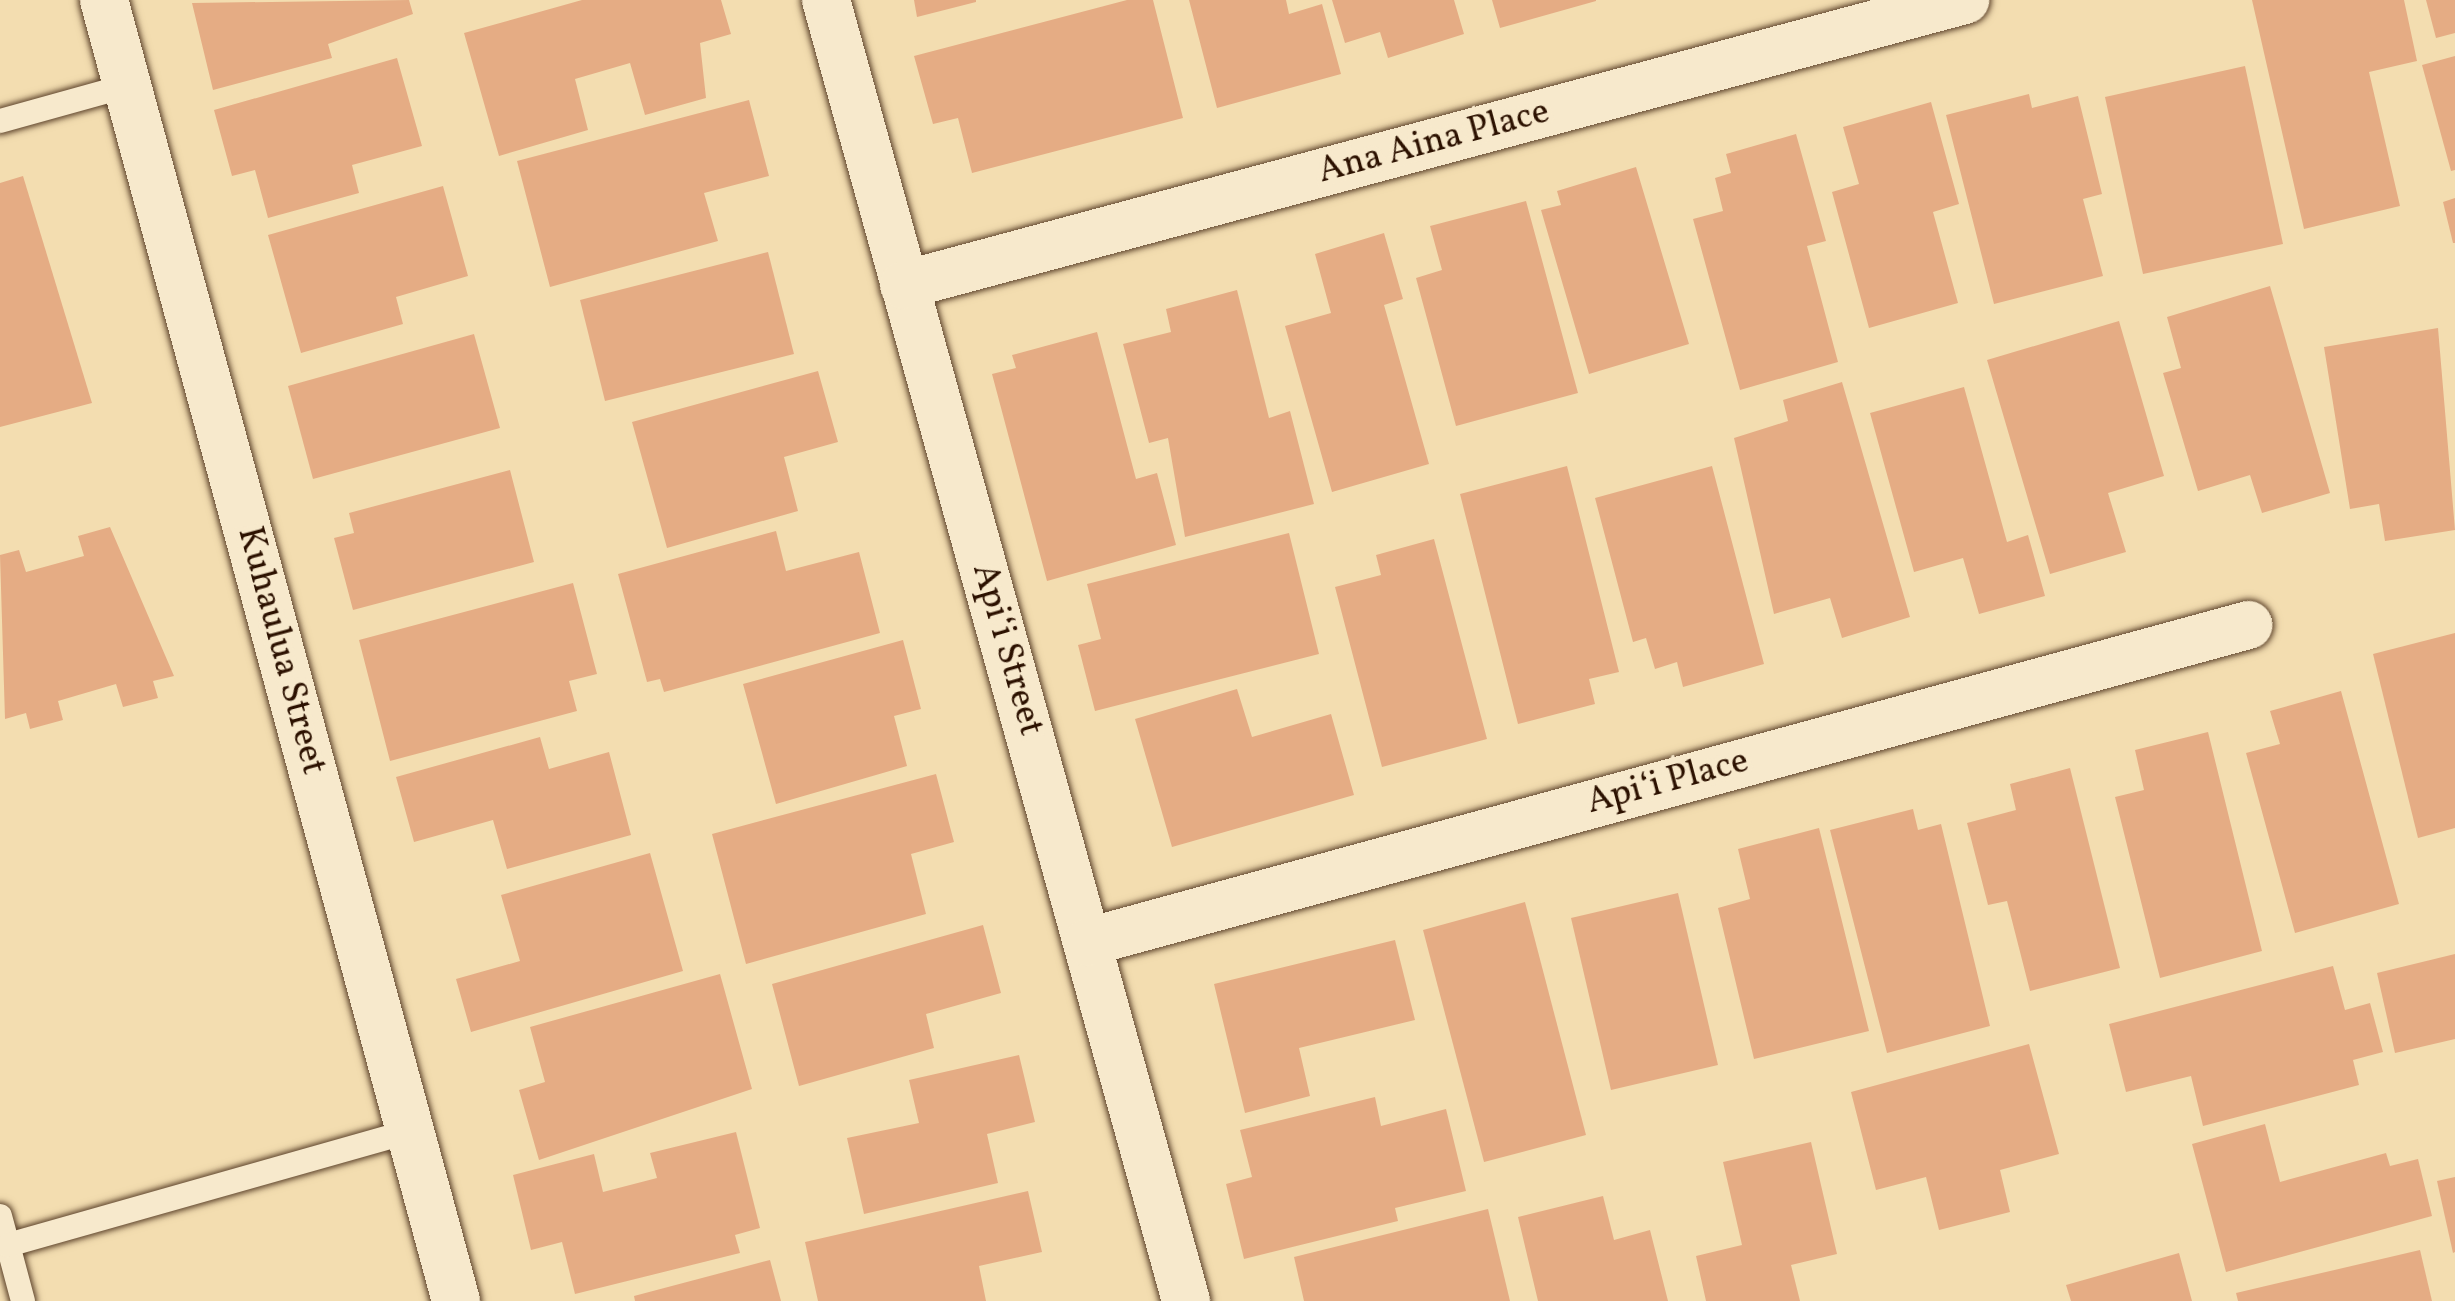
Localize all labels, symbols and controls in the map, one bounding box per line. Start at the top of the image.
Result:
street label: Ana Aina Place [1314,91,1554,195]
street label: Kuhaulua Street [226,522,334,780]
street label: Apiʻi Street [961,559,1051,741]
street label: Apiʻi Place [1582,741,1754,825]

